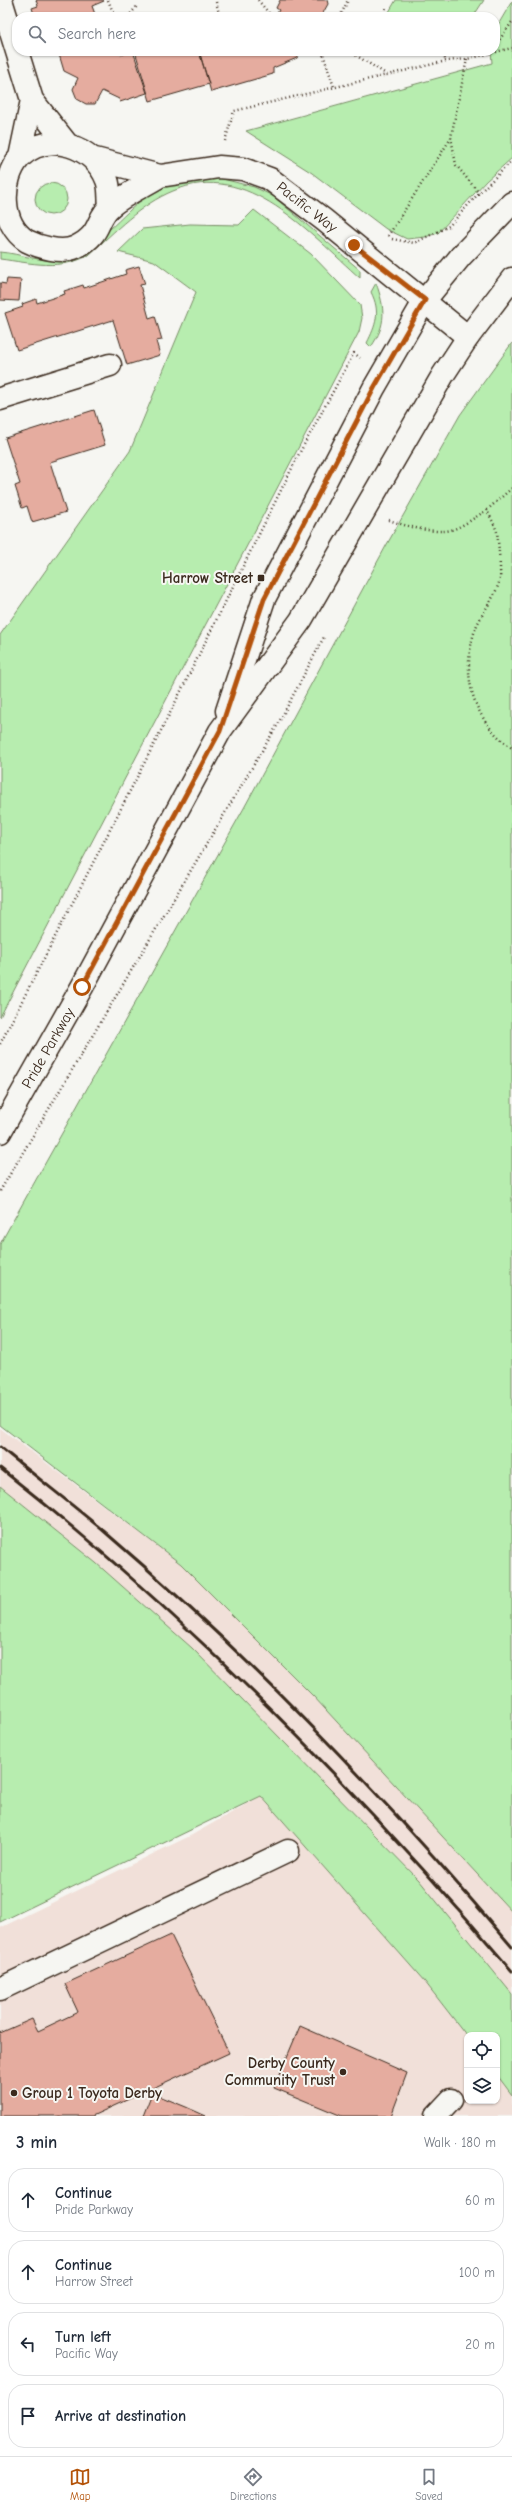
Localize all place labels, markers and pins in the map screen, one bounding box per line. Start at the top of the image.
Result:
place label: Harrow Street [162,569,254,587]
marker: Harrow Street [256,573,266,583]
place label: Derby County Community Trust [225,2054,336,2089]
marker: Derby County Community Trust [338,2067,348,2077]
place label: Group 1 Toyota Derby [22,2084,162,2102]
marker: Group 1 Toyota Derby [9,2088,19,2098]

